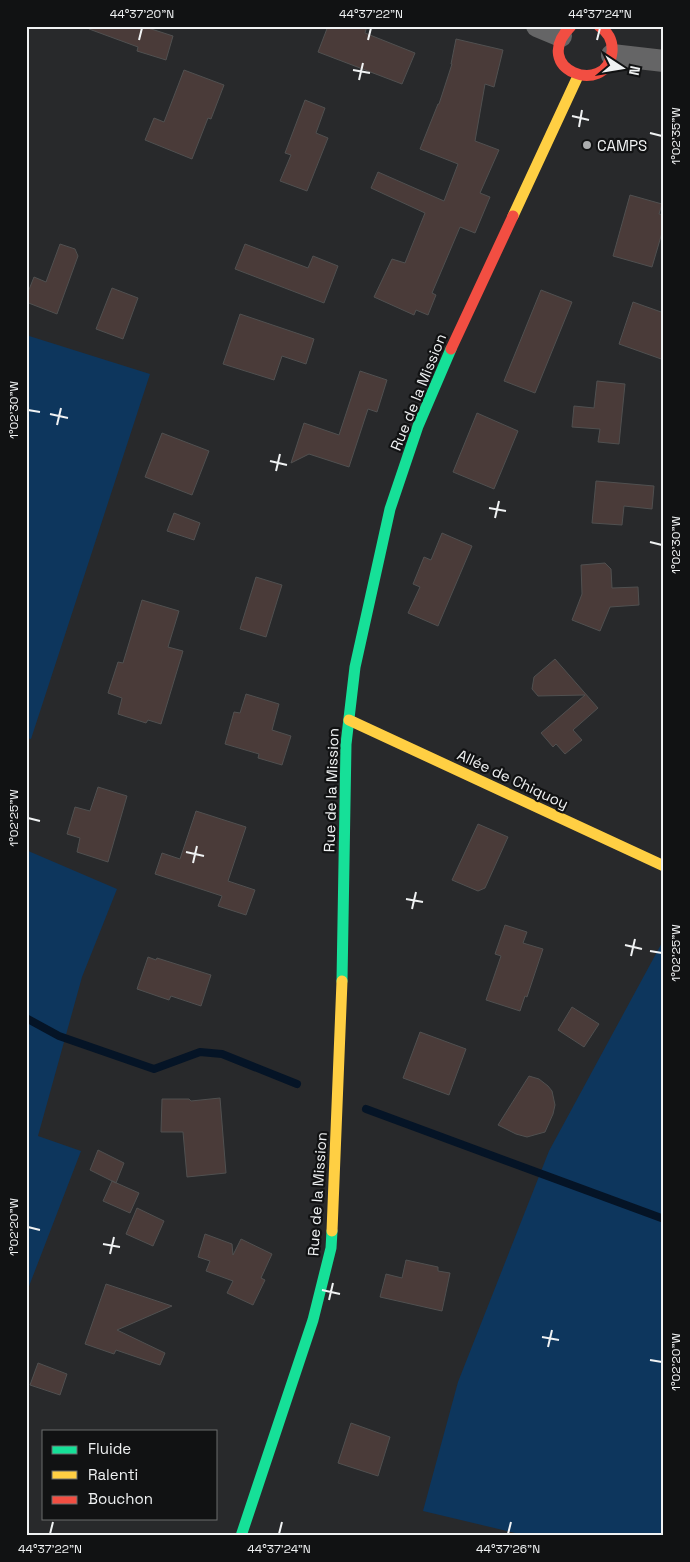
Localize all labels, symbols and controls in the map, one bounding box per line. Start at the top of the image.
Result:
text: 44°37'20"N [110,6,174,22]
text: 44°37'22"N [339,6,403,22]
text: 44°37'24"N [568,6,632,22]
north arrow [598,42,648,92]
text: N [625,64,644,77]
text: 1°02'35"W [668,107,684,165]
place label: CAMPS [597,136,647,155]
marker: CAMPS [581,139,593,151]
street label: Rue de la Mission [386,331,450,453]
text: 1°02'30"W [6,380,22,439]
text: 1°02'30"W [668,515,684,574]
street label: Rue de la Mission [319,727,343,853]
street label: Allée de Chiquoy [454,745,572,813]
text: 1°02'25"W [6,789,22,847]
text: 1°02'25"W [668,924,684,982]
street label: Rue de la Mission [303,1131,331,1257]
text: 1°02'20"W [6,1197,22,1256]
text: 1°02'20"W [668,1332,684,1391]
legend [42,1430,218,1520]
text: Fluide [88,1439,131,1458]
text: Ralenti [88,1465,138,1484]
text: Bouchon [88,1489,153,1508]
text: 44°37'22"N [18,1541,82,1557]
text: 44°37'24"N [247,1541,311,1557]
text: 44°37'26"N [476,1541,540,1557]

